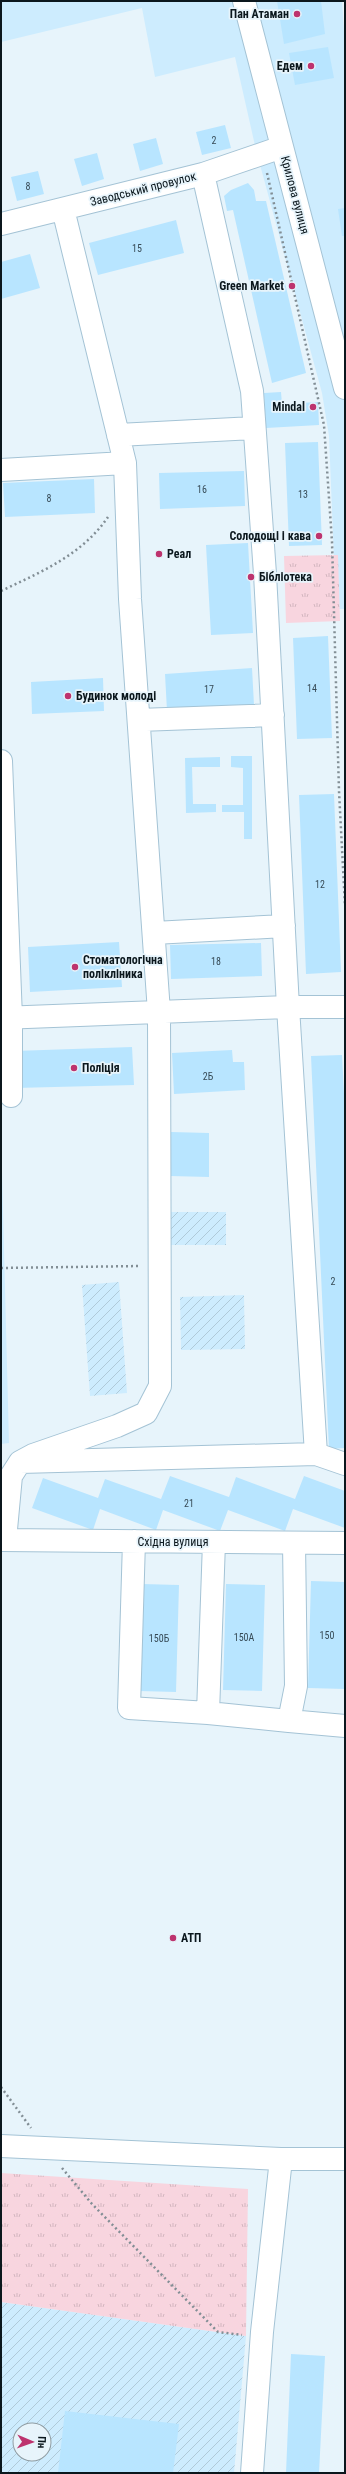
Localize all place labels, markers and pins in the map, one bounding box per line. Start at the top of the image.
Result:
place label: Пан Атаман [230,7,289,21]
marker: Пан Атаман [292,9,302,19]
place label: Едем [277,59,303,73]
marker: Едем [306,61,316,71]
place label: Green Market [219,279,284,293]
marker: Green Market [287,281,297,291]
place label: Mindal [272,400,305,414]
marker: Mindal [308,402,318,412]
place label: Солодощі і кава [230,529,311,543]
marker: Солодощі і кава [314,531,324,541]
place label: Реал [167,547,191,561]
marker: Реал [154,549,164,559]
place label: Бібліотека [259,570,312,584]
marker: Бібліотека [246,572,256,582]
place label: Будинок молоді [76,689,156,703]
marker: Будинок молоді [63,691,73,701]
place label: Стоматологічна полікліника [83,953,163,981]
marker: Стоматологічна полікліника [70,962,80,972]
place label: Поліція [82,1061,120,1075]
marker: Поліція [69,1063,79,1073]
place label: АТП [181,1931,201,1945]
marker: АТП [168,1933,178,1943]

